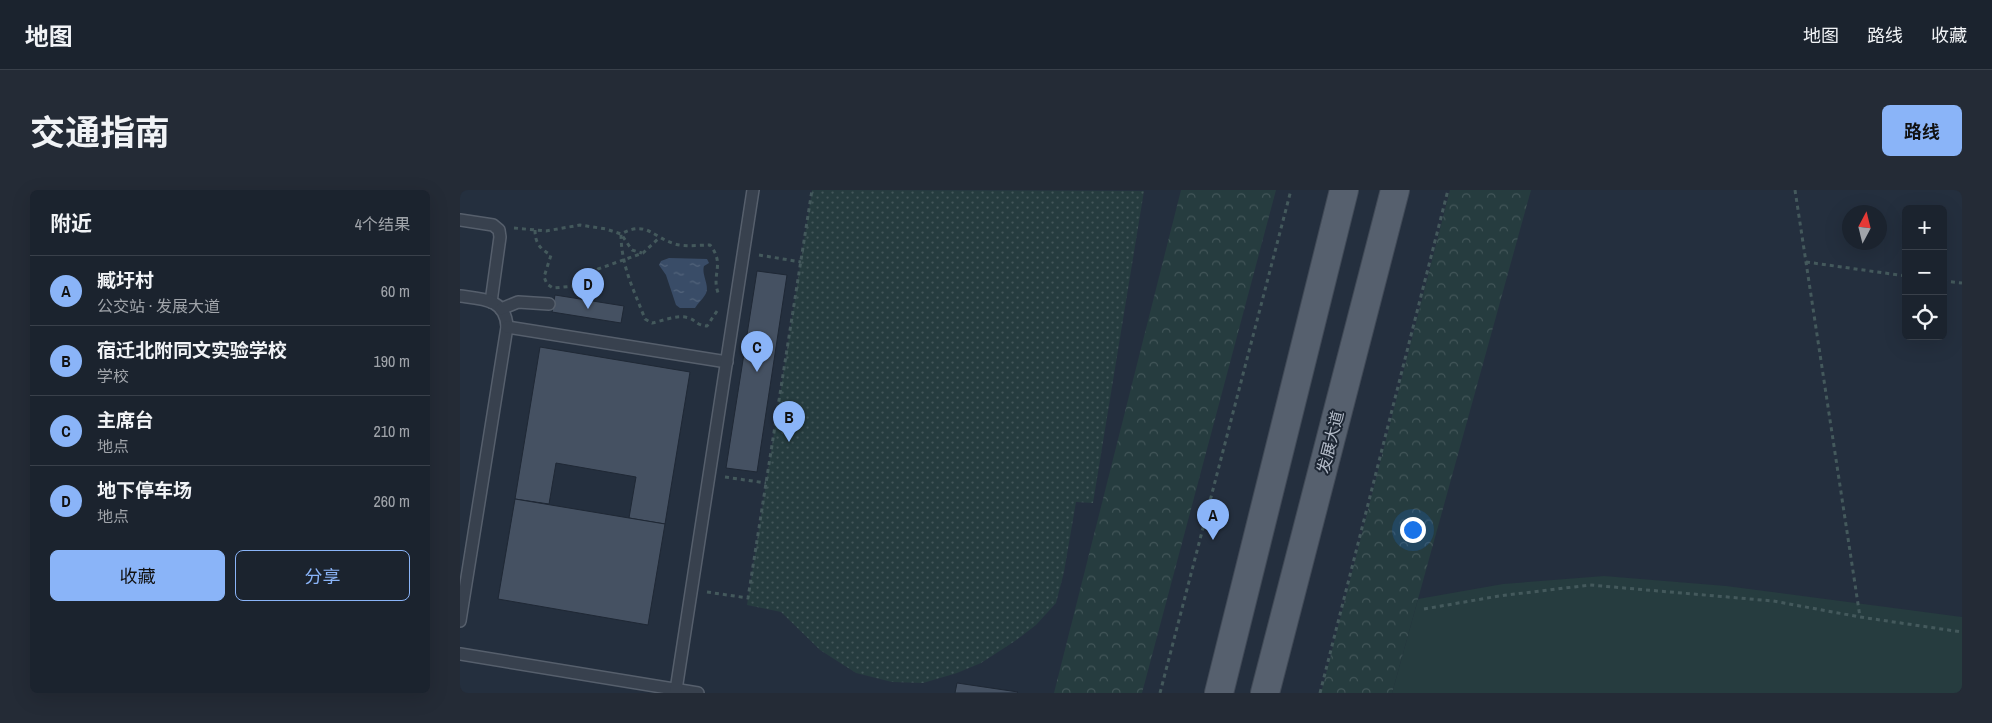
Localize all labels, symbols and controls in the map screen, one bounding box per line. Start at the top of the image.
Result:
text: 地图 [25,20,73,52]
text: 地图 [1803,23,1839,48]
text: 路线 [1867,23,1903,48]
text: 收藏 [1931,23,1967,48]
button: 路线 [1882,105,1962,156]
text: 交通指南 [30,109,170,156]
north arrow [1842,205,1887,250]
map controls [1902,205,1947,340]
button: + [1902,205,1947,250]
text: 附近 [50,209,92,238]
text: 4个结果 [355,213,410,235]
button: − [1902,250,1947,295]
text: 臧圩村 [97,267,154,293]
pin: D [572,268,604,309]
text: A [61,280,71,302]
text: 60 m [381,280,410,302]
text: 公交站 · 发展大道 [97,295,220,317]
button: locate [1902,295,1947,340]
pin: C [741,331,773,372]
text: 宿迁北附同文实验学校 [97,337,287,363]
text: B [61,350,71,372]
text: 190 m [374,350,410,372]
text: 学校 [97,365,129,387]
pin: B [773,401,805,442]
text: 主席台 [97,407,154,433]
street label: 发展大道 [1312,408,1348,476]
text: C [61,420,71,442]
text: 210 m [374,420,410,442]
text: 地点 [97,435,129,457]
text: 地下停车场 [97,477,192,503]
text: D [61,490,71,512]
text: 260 m [374,490,410,512]
pin: A [1197,499,1229,540]
text: 地点 [97,505,129,527]
your location [1400,517,1426,543]
button: 收藏 [50,550,225,601]
button: 分享 [235,550,410,601]

